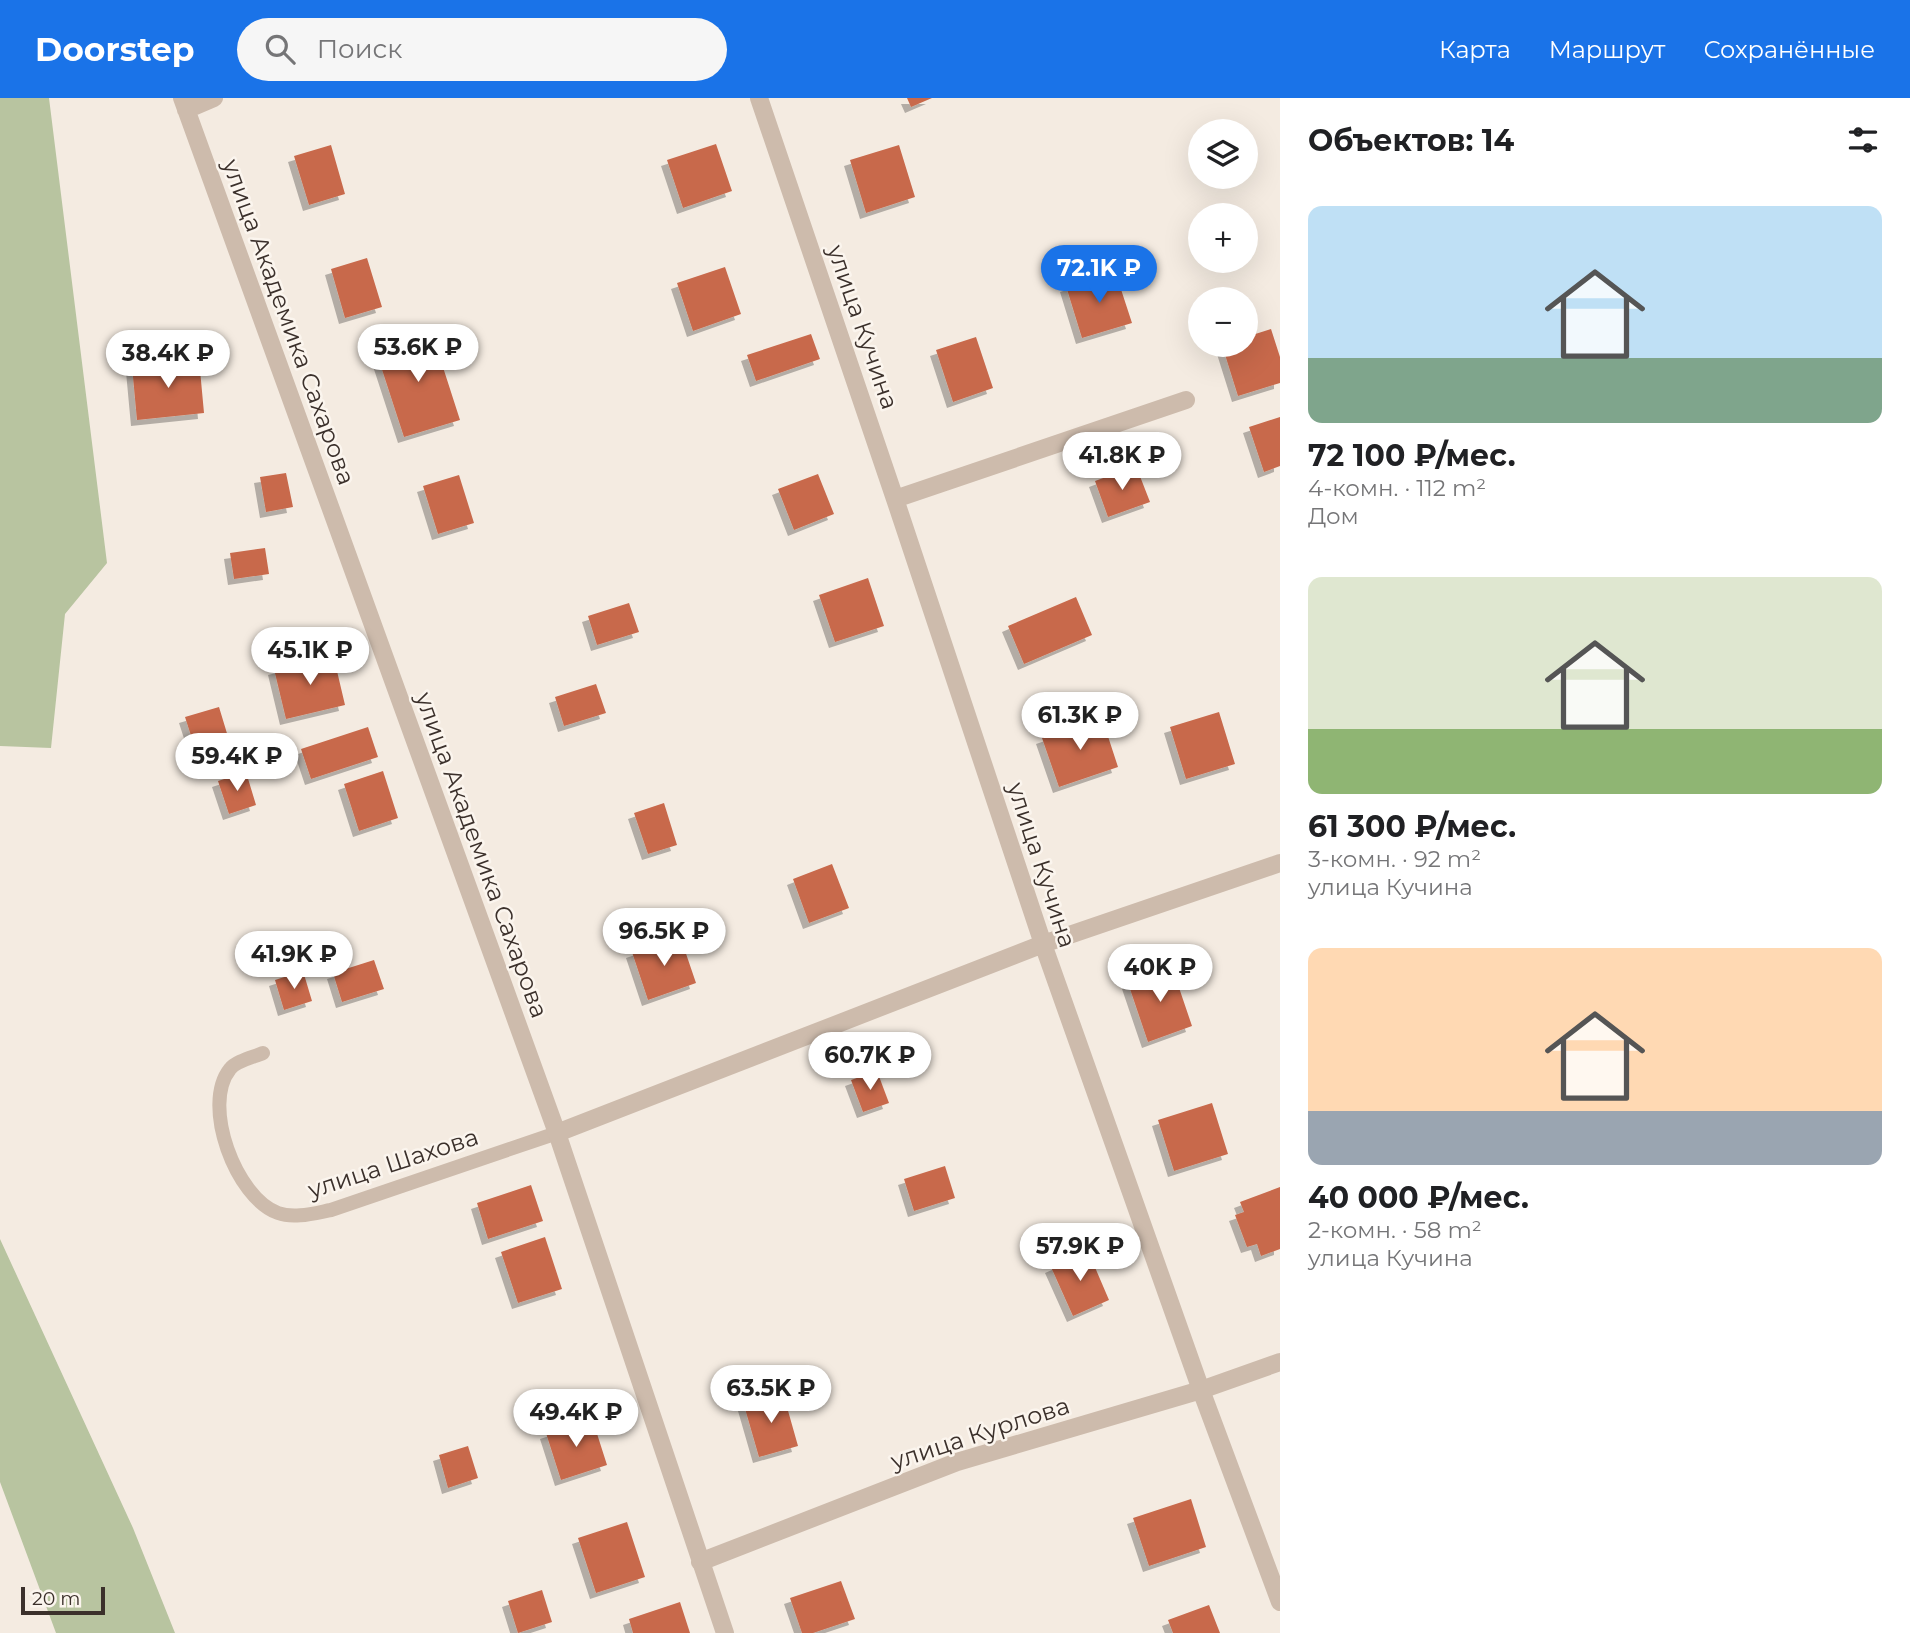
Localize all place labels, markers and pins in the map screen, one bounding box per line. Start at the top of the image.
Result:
pin: 72.1K ₽ [1034,246,1164,305]
pin: 53.6K ₽ [353,324,483,384]
pin: 38.4K ₽ [103,330,233,390]
pin: 41.8K ₽ [1057,432,1187,492]
pin: 45.1K ₽ [245,628,375,687]
pin: 61.3K ₽ [1015,692,1145,752]
pin: 59.4K ₽ [172,734,302,793]
pin: 96.5K ₽ [599,908,729,968]
pin: 41.9K ₽ [229,932,359,991]
pin: 40K ₽ [1111,944,1209,1004]
pin: 60.7K ₽ [805,1032,935,1092]
pin: 57.9K ₽ [1015,1224,1145,1283]
pin: 63.5K ₽ [706,1366,836,1425]
pin: 49.4K ₽ [511,1390,641,1449]

